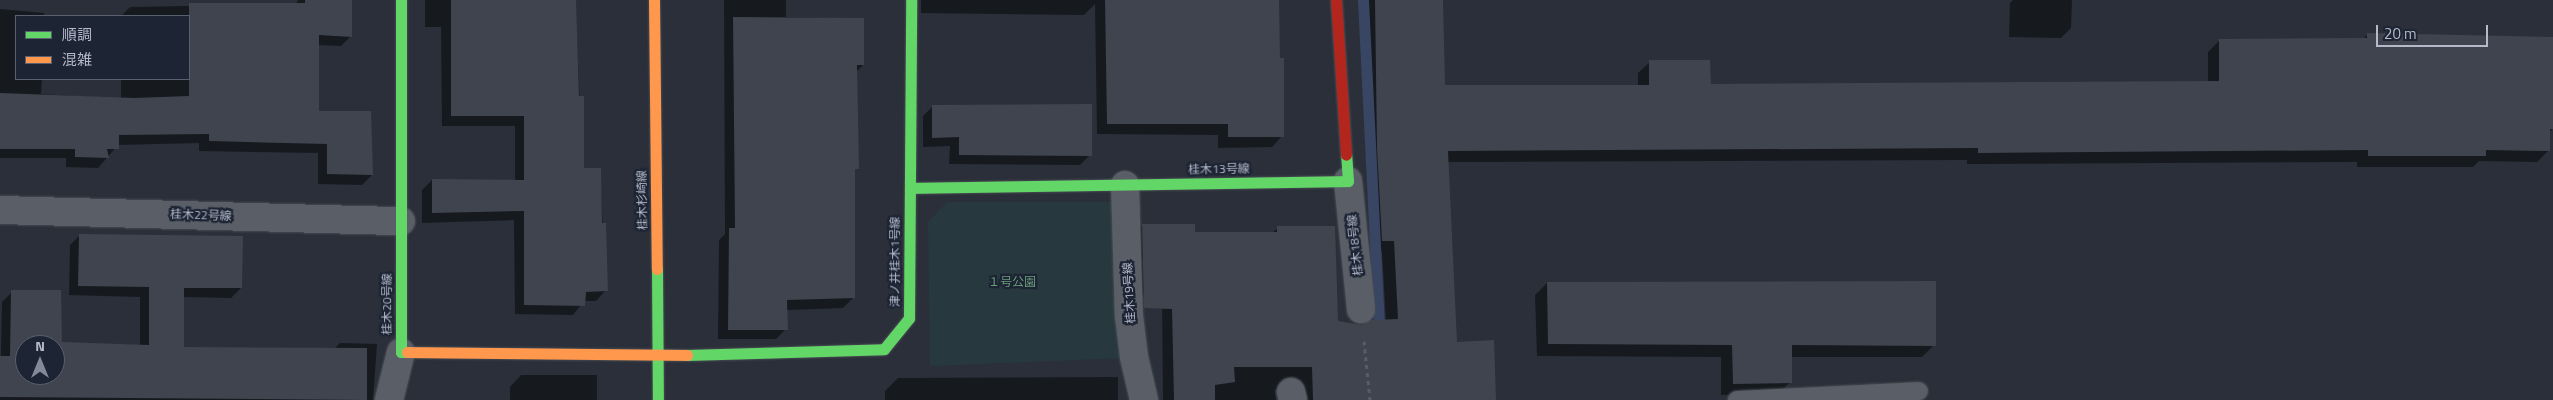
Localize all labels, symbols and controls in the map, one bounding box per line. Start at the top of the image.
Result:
legend [15,15,190,80]
scale bar [2378,15,2490,47]
text: 20 m [2384,22,2417,45]
text: 順調 [62,23,92,46]
text: 混雑 [62,48,92,71]
street label: 桂木13号線 [1188,161,1250,177]
street label: 桂木杉崎線 [634,170,650,230]
street label: 桂木22号線 [170,207,232,223]
street label: 桂木18号線 [1345,214,1365,276]
street label: 津ノ井桂木1号線 [888,217,902,307]
street label: 桂木19号線 [1120,262,1138,324]
street label: 桂木20号線 [380,273,394,335]
park label: １号公園 [988,275,1036,289]
north arrow [15,335,65,385]
text: N [35,335,45,356]

